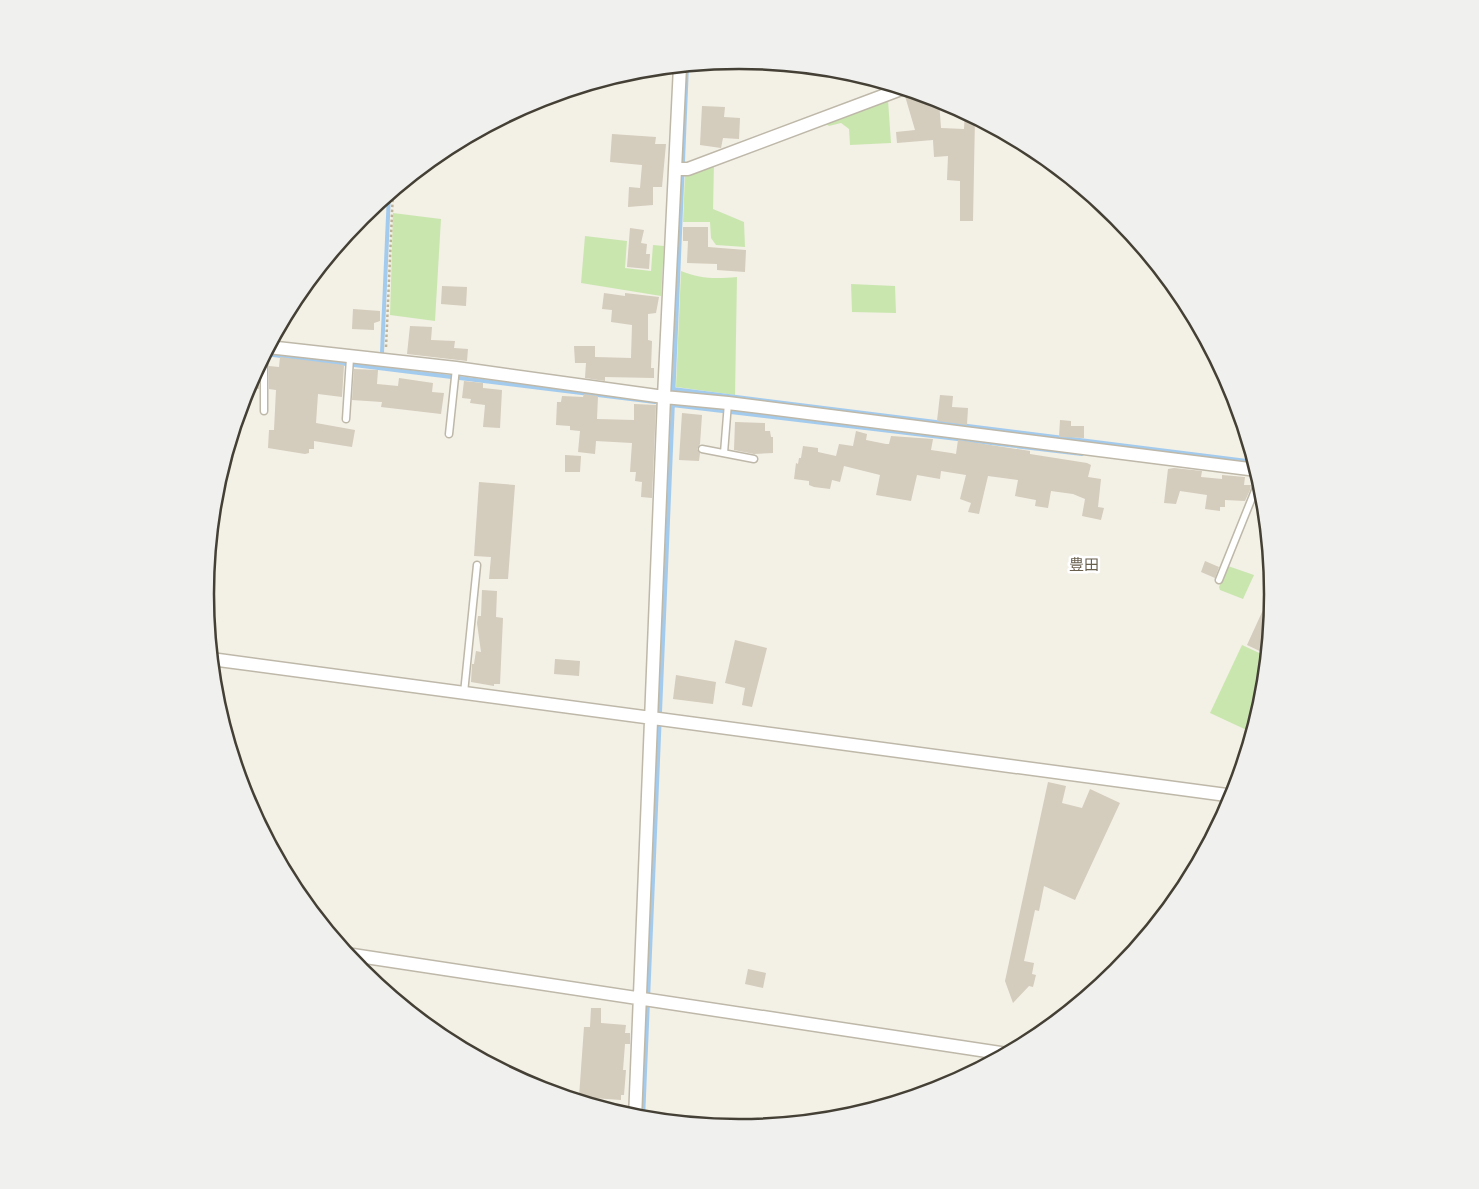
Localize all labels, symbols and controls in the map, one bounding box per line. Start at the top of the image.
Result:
district label: 豊田 [1069,554,1099,574]

